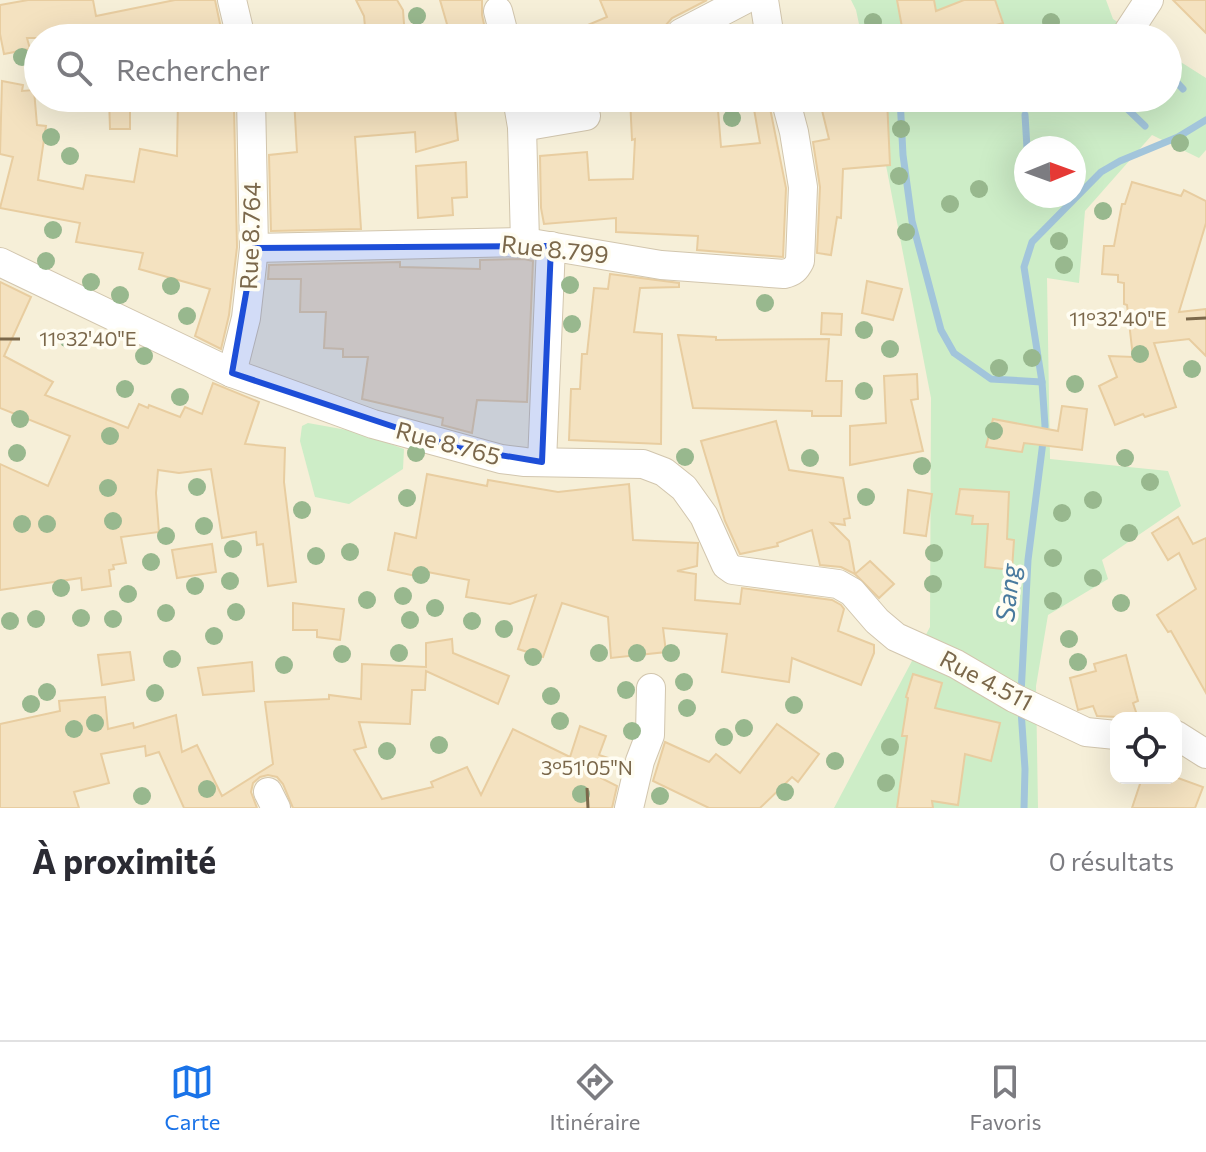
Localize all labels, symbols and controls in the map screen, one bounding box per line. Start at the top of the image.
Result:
search box [24,24,1182,112]
icon: search [52,46,96,90]
text: Rechercher [116,50,270,87]
north arrow [1014,136,1086,208]
street label: Rue 8.764 [233,182,266,290]
street label: Rue 8.799 [500,228,610,269]
text: 11°32'40"E [1069,306,1167,330]
text: 11°32'40"E [39,326,137,350]
street label: Rue 8.765 [393,415,504,470]
water label: Sang [988,562,1025,623]
street label: Rue 4.511 [935,643,1038,716]
map controls [1110,712,1182,784]
button: locate [1110,712,1182,784]
text: 3°51'05"N [541,755,633,779]
text: À proximité [32,839,216,881]
text: 0 résultats [1049,845,1174,876]
tab: Carte [165,1060,220,1135]
tab: Itinéraire [550,1060,640,1135]
tab: Favoris [969,1060,1041,1135]

